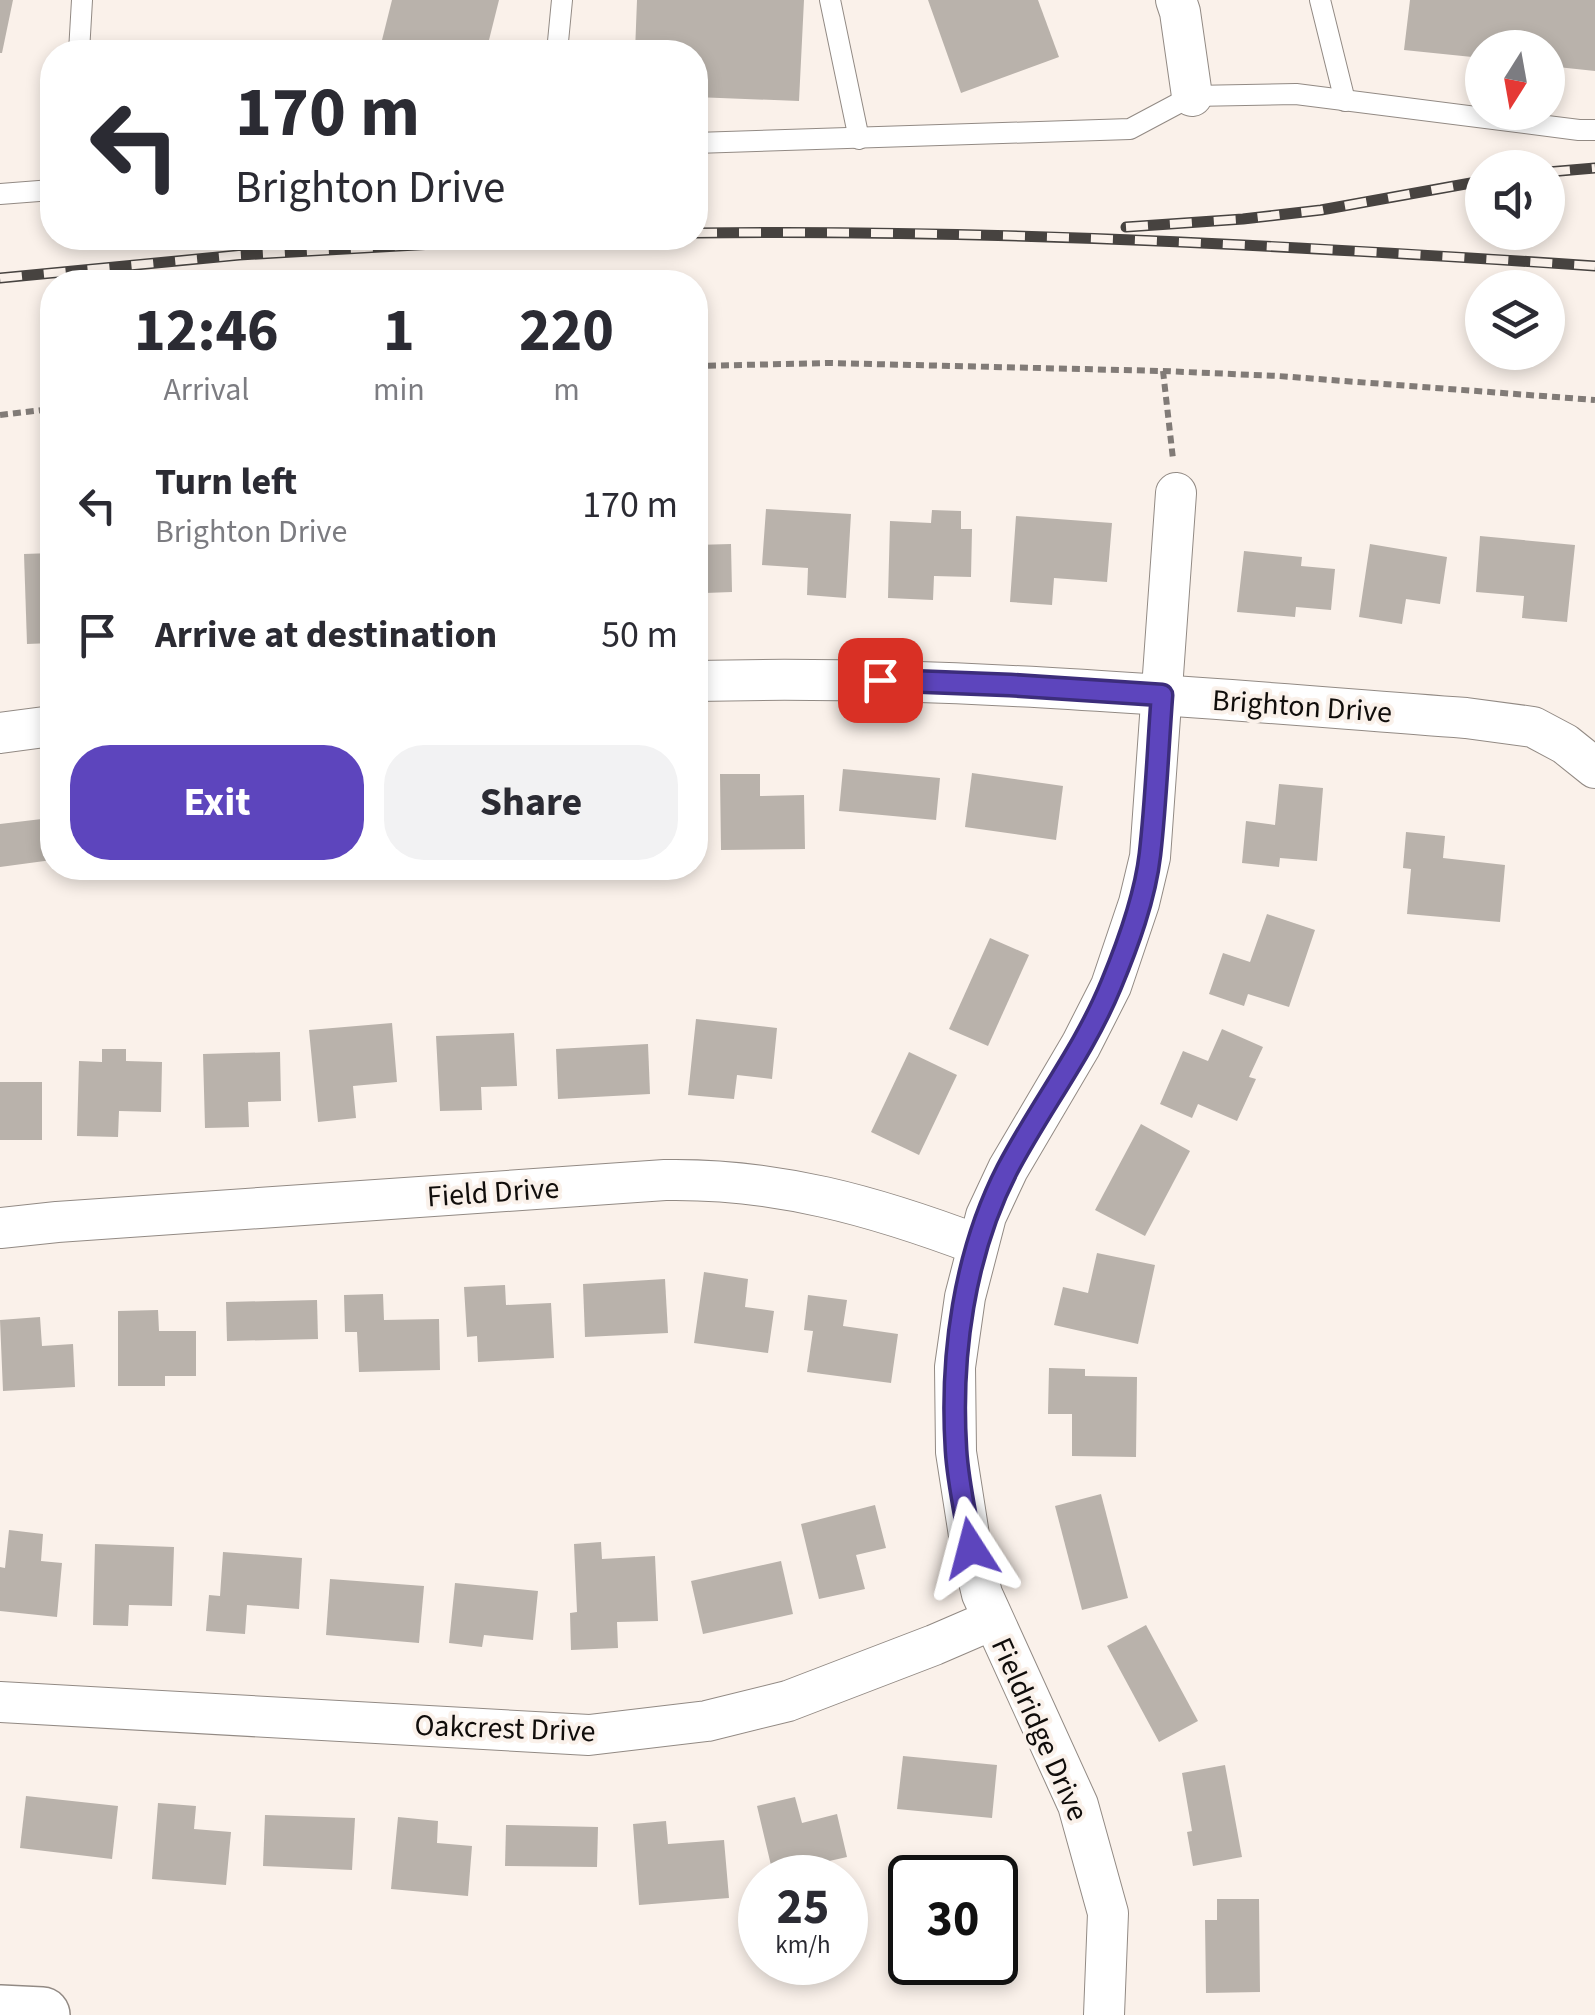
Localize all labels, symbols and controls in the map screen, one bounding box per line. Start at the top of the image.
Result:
north arrow [1465,30,1565,130]
map controls [1465,30,1565,370]
text: 170 m [235,63,420,163]
icon: left [70,80,200,210]
button: sound [1465,150,1565,250]
text: Brighton Drive [235,156,505,220]
button: layers [1465,270,1565,370]
text: 12:46 [134,289,279,374]
text: 1 [383,289,415,374]
text: 220 [519,289,614,374]
text: Arrival [163,367,249,413]
text: min [373,367,425,413]
text: m [553,367,580,413]
text: Turn left [155,455,297,509]
icon: left [70,478,125,533]
text: 170 m [582,478,678,532]
text: Brighton Drive [155,509,347,555]
icon: arrive [70,608,125,663]
text: Arrive at destination [155,608,497,662]
text: 50 m [601,608,678,662]
pin [838,638,923,723]
icon: arrive [853,653,908,708]
street label: Brighton Drive [1211,679,1393,734]
button: Exit [70,745,364,860]
button: Share [384,745,678,860]
street label: Field Drive [425,1166,561,1219]
position arrow [919,1496,1023,1600]
street label: Fieldridge Drive [980,1631,1099,1828]
street label: Oakcrest Drive [414,1704,596,1753]
speed limit sign: 30 [888,1855,1018,1985]
text: 25 [777,1872,829,1943]
text: km/h [775,1927,831,1963]

